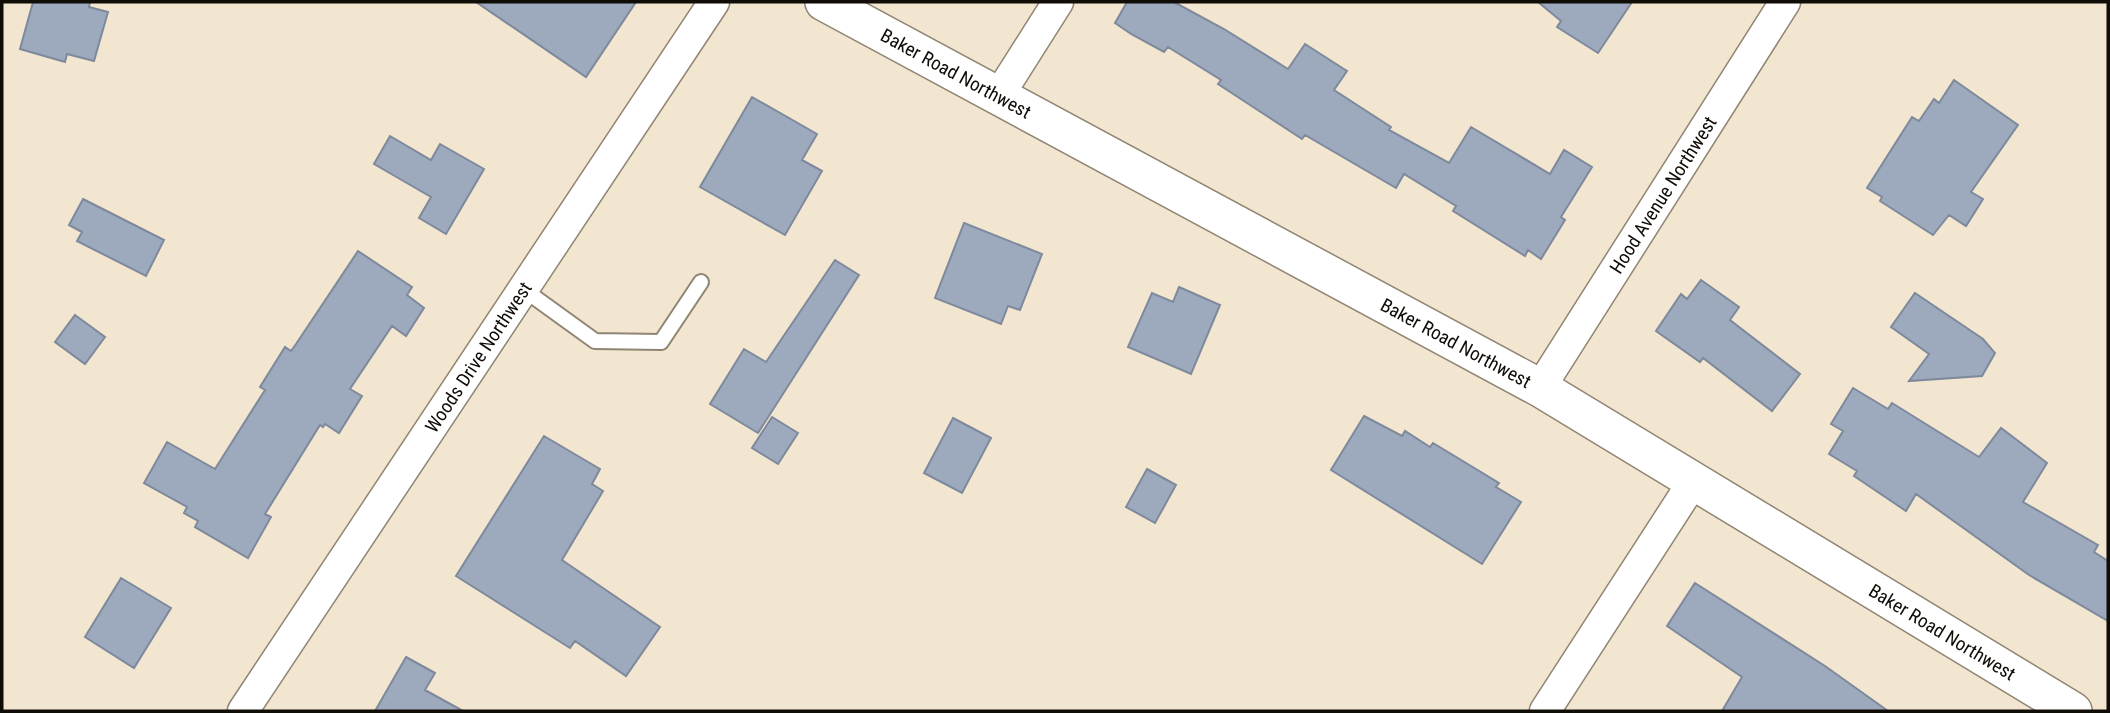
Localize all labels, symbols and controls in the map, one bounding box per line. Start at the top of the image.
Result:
street label: Baker Road Northwest [877,23,1035,123]
street label: Hood Avenue Northwest [1604,112,1721,278]
street label: Woods Drive Northwest [420,277,536,437]
street label: Baker Road Northwest [1377,293,1535,393]
street label: Baker Road Northwest [1865,579,2020,685]

